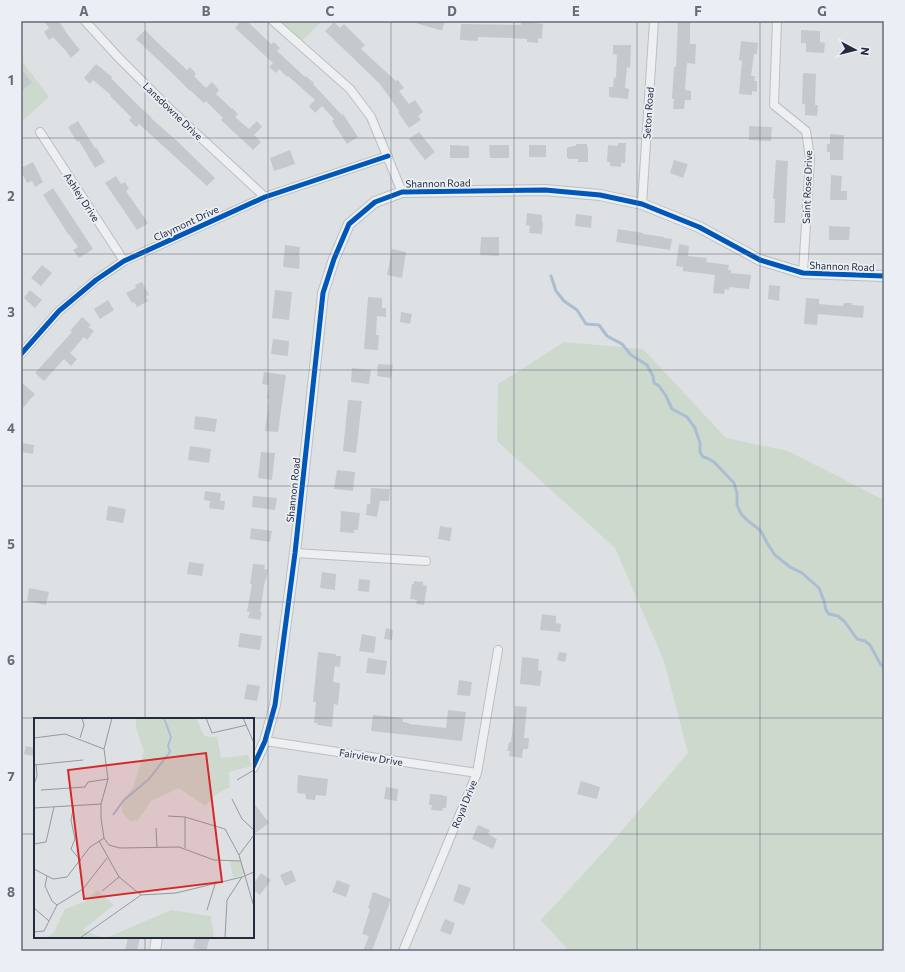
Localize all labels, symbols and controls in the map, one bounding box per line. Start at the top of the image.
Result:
text: A [79,3,89,19]
text: B [202,3,211,19]
text: C [326,3,335,19]
text: D [447,3,457,19]
text: E [572,3,580,19]
text: F [694,3,702,19]
text: G [817,3,827,19]
north arrow [835,30,875,70]
text: N [858,46,872,56]
text: 1 [8,72,14,88]
street label: Lansdowne Drive [141,80,205,142]
street label: Seton Road [640,86,656,139]
street label: Saint Rose Drive [800,150,814,224]
street label: Ashley Drive [62,170,102,224]
street label: Shannon Road [405,176,471,190]
text: 2 [7,188,15,204]
street label: Claymont Drive [152,203,220,243]
street label: Shannon Road [809,259,875,273]
text: 3 [7,304,15,320]
text: 4 [7,420,15,436]
street label: Shannon Road [284,457,302,523]
text: 5 [7,536,15,552]
text: 6 [7,652,15,668]
inset map [34,718,254,938]
street label: Fairview Drive [338,746,404,768]
text: 7 [7,768,15,784]
street label: Royal Drive [449,778,479,830]
text: 8 [7,884,15,900]

